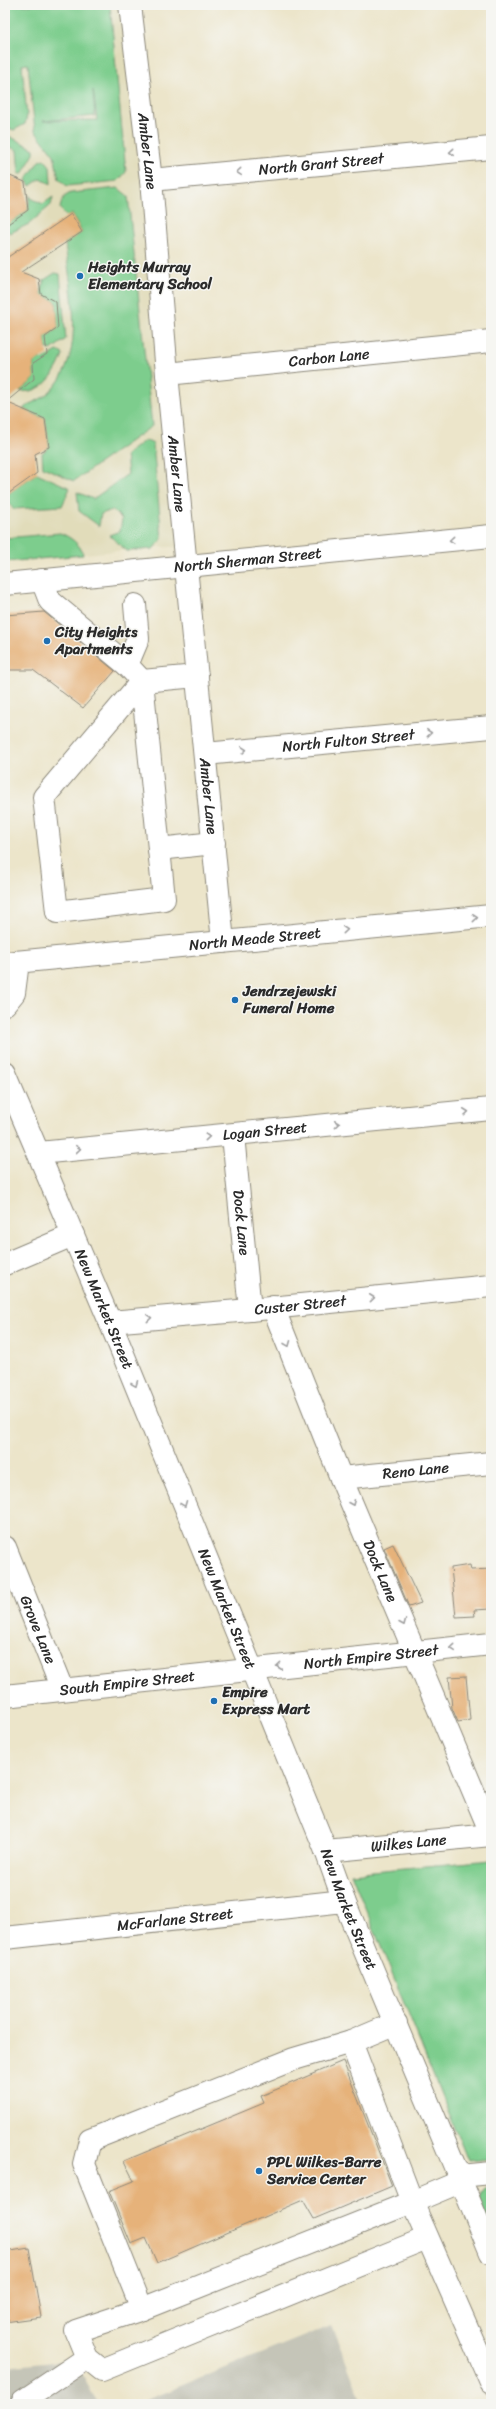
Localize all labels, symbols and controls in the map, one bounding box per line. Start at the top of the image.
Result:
street label: Amber Lane [130,110,165,190]
street label: North Grant Street [257,145,386,183]
one-way arrow [449,147,455,156]
one-way arrow [236,167,242,176]
place label: Heights Murray Elementary School [87,254,213,297]
marker: Heights Murray Elementary School [75,271,85,281]
street label: Carbon Lane [288,340,371,375]
street label: Amber Lane [160,433,194,513]
one-way arrow [449,535,455,544]
street label: North Sherman Street [173,540,323,580]
place label: City Heights Apartments [54,619,138,662]
marker: City Heights Apartments [42,636,52,646]
street label: North Fulton Street [281,721,417,760]
one-way arrow [426,728,433,737]
one-way arrow [241,746,247,755]
street label: Amber Lane [192,755,225,836]
one-way arrow [472,913,478,922]
street label: North Meade Street [188,919,322,958]
one-way arrow [342,926,348,935]
place label: Jendrzejewski Funeral Home [242,978,337,1021]
marker: Jendrzejewski Funeral Home [230,995,240,1005]
one-way arrow [463,1107,469,1116]
street label: Logan Street [221,1114,309,1148]
one-way arrow [334,1120,340,1129]
one-way arrow [204,1133,210,1142]
one-way arrow [75,1145,81,1154]
street label: Dock Lane [225,1189,258,1257]
street label: New Market Street [67,1244,141,1374]
street label: Custer Street [253,1287,348,1322]
one-way arrow [369,1293,375,1302]
one-way arrow [146,1314,152,1323]
one-way arrow [283,1340,291,1347]
one-way arrow [130,1379,138,1387]
street label: Reno Lane [381,1454,450,1487]
one-way arrow [347,1500,355,1507]
one-way arrow [179,1501,187,1508]
street label: Dock Lane [356,1536,405,1606]
street label: New Market Street [191,1544,264,1674]
street label: Grove Lane [13,1591,64,1668]
one-way arrow [398,1619,406,1626]
street label: North Empire Street [302,1637,441,1677]
one-way arrow [450,1643,456,1652]
one-way arrow [276,1661,282,1670]
street label: South Empire Street [58,1663,197,1703]
place label: Empire Express Mart [222,1679,310,1722]
marker: Empire Express Mart [209,1696,219,1706]
street label: Wilkes Lane [370,1826,448,1860]
street label: New Market Street [313,1845,384,1974]
street label: McFarlane Street [116,1900,235,1939]
place label: PPL Wilkes-Barre Service Center [266,2149,382,2192]
marker: PPL Wilkes-Barre Service Center [254,2166,264,2176]

